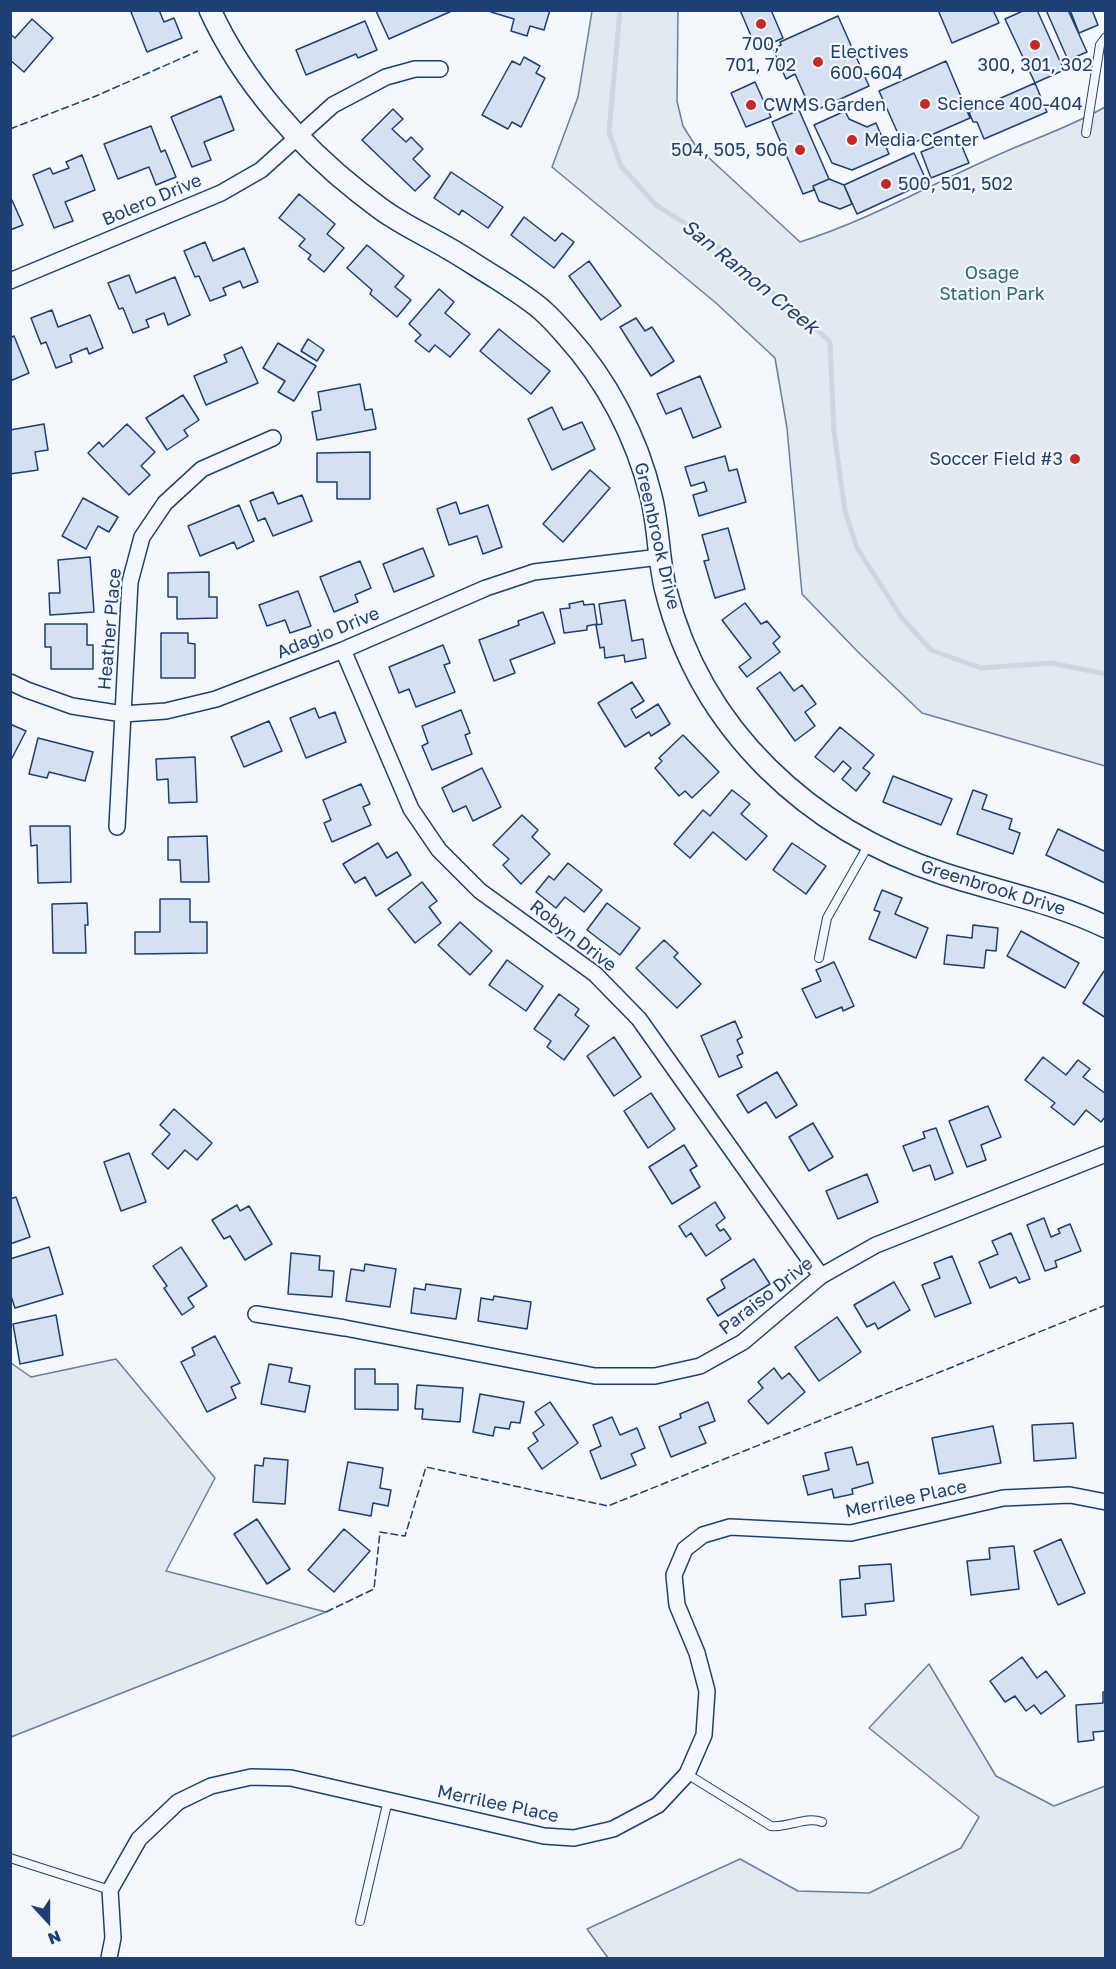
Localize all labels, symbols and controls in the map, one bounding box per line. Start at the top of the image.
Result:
marker: 700, 701, 702 [754,17,768,31]
place label: 700, 701, 702 [726,33,796,76]
marker: 300, 301, 302 [1028,38,1042,52]
place label: Electives 600-604 [830,41,909,84]
place label: 300, 301, 302 [977,54,1093,76]
marker: Electives 600-604 [811,55,825,69]
place label: Science 400-404 [937,93,1083,115]
place label: CWMS Garden [763,94,886,116]
marker: Science 400-404 [918,97,932,111]
marker: CWMS Garden [744,98,758,112]
place label: Media Center [864,129,979,151]
marker: Media Center [845,133,859,147]
place label: 504, 505, 506 [671,139,788,161]
marker: 504, 505, 506 [793,143,807,157]
street label: Bolero Drive [99,169,205,231]
place label: 500, 501, 502 [898,173,1013,195]
marker: 500, 501, 502 [879,177,893,191]
water label: San Ramon Creek [677,215,823,339]
park label: Osage Station Park [939,262,1045,304]
place label: Soccer Field #3 [929,448,1063,470]
marker: Soccer Field #3 [1068,452,1082,466]
street label: Greenbrook Drive [630,460,684,612]
street label: Heather Place [94,567,126,691]
street label: Adagio Drive [273,603,383,663]
street label: Greenbrook Drive [918,856,1068,920]
street label: Robyn Drive [525,896,621,976]
street label: Paraiso Drive [715,1253,817,1339]
street label: Merrilee Place [843,1476,969,1522]
street label: Merrilee Place [435,1781,561,1827]
north arrow [18,1891,78,1951]
text: N [45,1926,64,1949]

